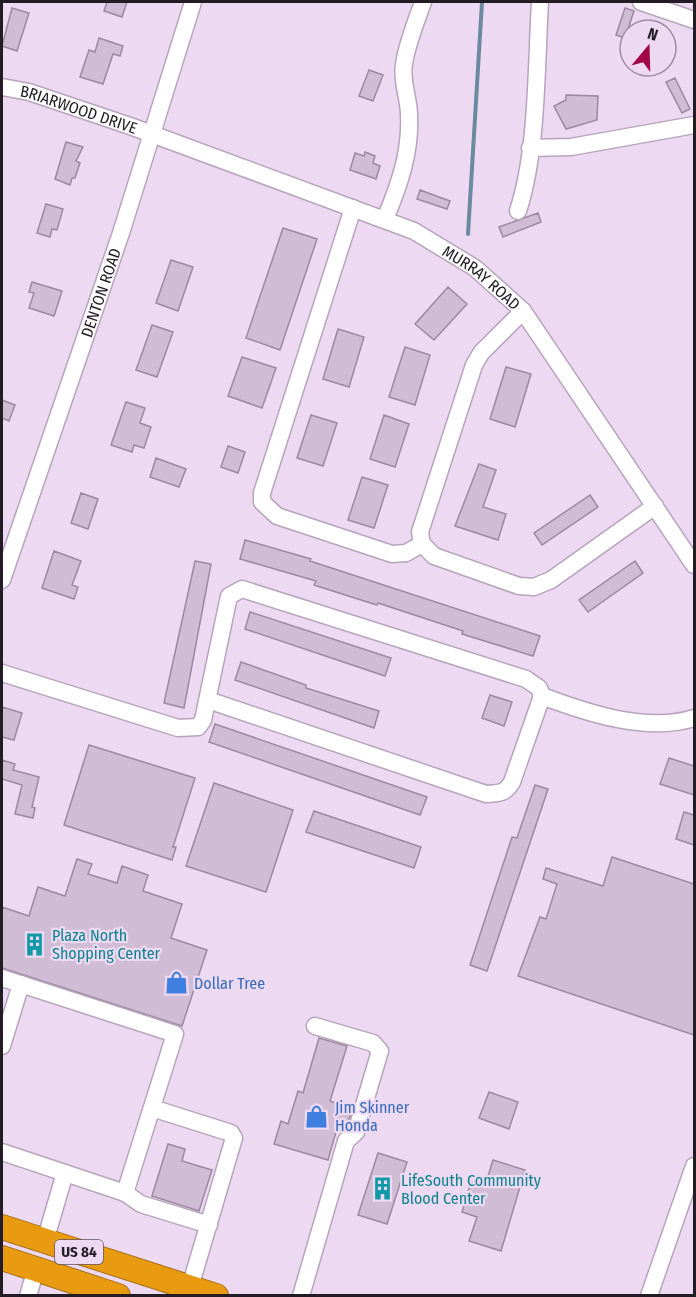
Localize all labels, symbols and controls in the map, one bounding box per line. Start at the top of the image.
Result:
north arrow [618,18,678,78]
text: N [645,24,660,45]
street label: BRIARWOOD DRIVE [19,82,140,138]
street label: MURRAY ROAD [439,242,524,314]
street label: DENTON ROAD [77,245,125,340]
place label: Plaza North Shopping Center [52,926,161,963]
building icon: Plaza North Shopping Center [21,931,47,957]
shop icon: Dollar Tree [163,970,189,996]
place label: Dollar Tree [194,974,265,993]
place label: Jim Skinner Honda [335,1098,410,1135]
shop icon: Jim Skinner Honda [304,1103,330,1129]
place label: LifeSouth Community Blood Center [401,1171,542,1208]
building icon: LifeSouth Community Blood Center [370,1176,396,1202]
road number: US 84 [55,1240,103,1264]

